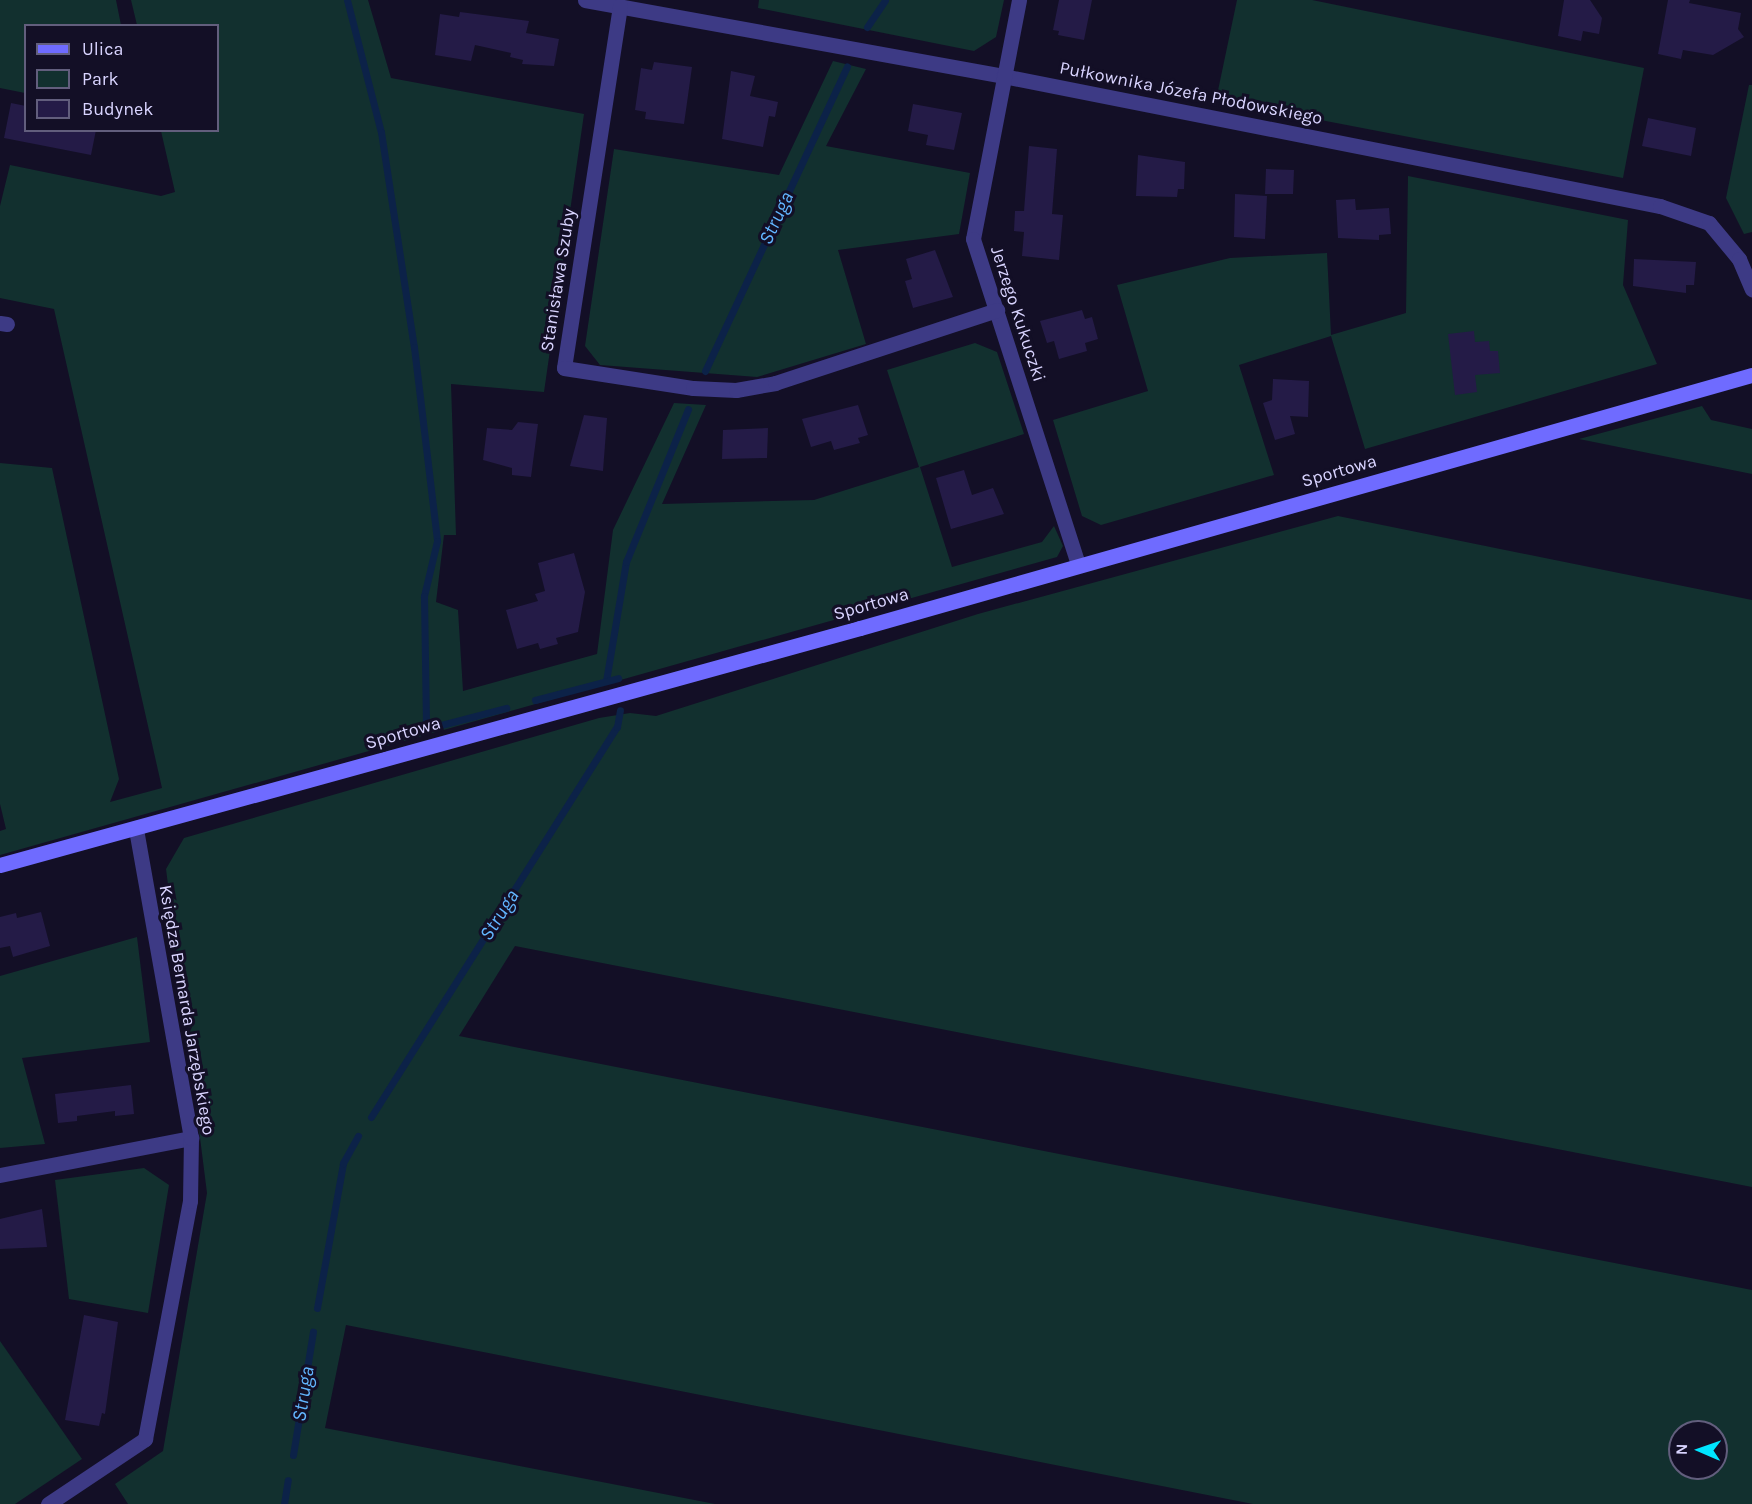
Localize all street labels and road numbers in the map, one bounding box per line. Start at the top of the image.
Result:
street label: Pułkownika Józefa Płodowskiego [1058,57,1324,129]
street label: Stanisława Szuby [536,207,580,353]
street label: Jerzego Kukuczki [986,243,1050,385]
street label: Sportowa [1299,450,1379,492]
street label: Sportowa [831,583,911,625]
street label: Sportowa [363,712,443,754]
street label: Księdza Bernarda Jarzębskiego [154,883,220,1137]

